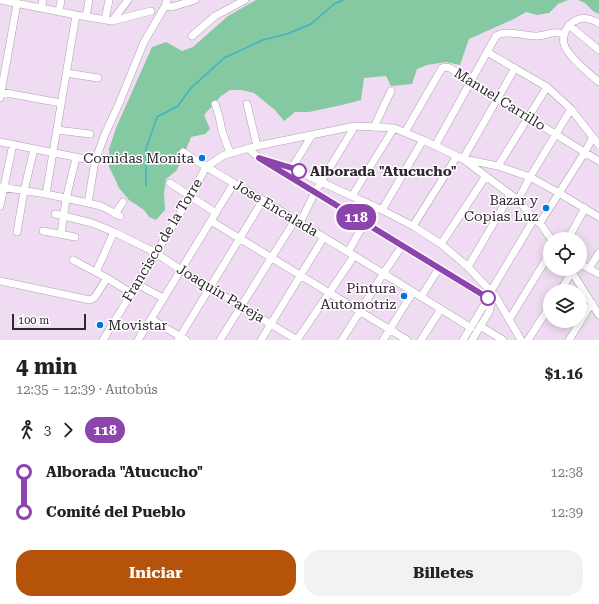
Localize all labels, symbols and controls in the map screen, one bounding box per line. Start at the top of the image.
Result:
street label: Manuel Carrillo [451,64,549,134]
place label: Comidas Monita [83,150,194,166]
marker: Comidas Monita [197,153,207,163]
marker: Alborada "Atucucho" [291,163,307,179]
place label: Alborada "Atucucho" [310,163,457,179]
street label: Francisco de la Torre [119,175,205,305]
street label: Jose Encalada [231,176,322,240]
place label: Bazar y Copias Luz [464,192,539,224]
marker: Bazar y Copias Luz [541,203,551,213]
line badge: 118 [333,204,379,230]
text: 118 [344,209,368,225]
map controls [543,232,587,328]
button: locate [543,232,587,276]
street label: Joaquín Pareja [174,261,268,326]
place label: Pintura Automotriz [321,280,396,312]
button: layers [543,284,587,328]
unlabelled marker [480,290,496,306]
marker: Pintura Automotriz [399,291,409,301]
scale bar [12,312,86,331]
text: 100 m [18,314,49,327]
place label: Movistar [108,317,168,333]
marker: Movistar [95,320,105,330]
text: 4 min [16,354,77,379]
text: $1.16 [545,365,583,383]
text: 12:35 – 12:39 · Autobús [16,382,158,397]
icon: walk [16,419,38,441]
icon: forward [57,419,79,441]
text: 118 [93,422,117,438]
text: 3 [44,423,51,438]
text: Alborada "Atucucho" [46,463,203,481]
text: 12:38 [551,465,583,480]
text: Comité del Pueblo [46,503,186,521]
text: 12:39 [551,505,583,520]
button: Iniciar [16,550,296,596]
button: Billetes [304,550,583,596]

